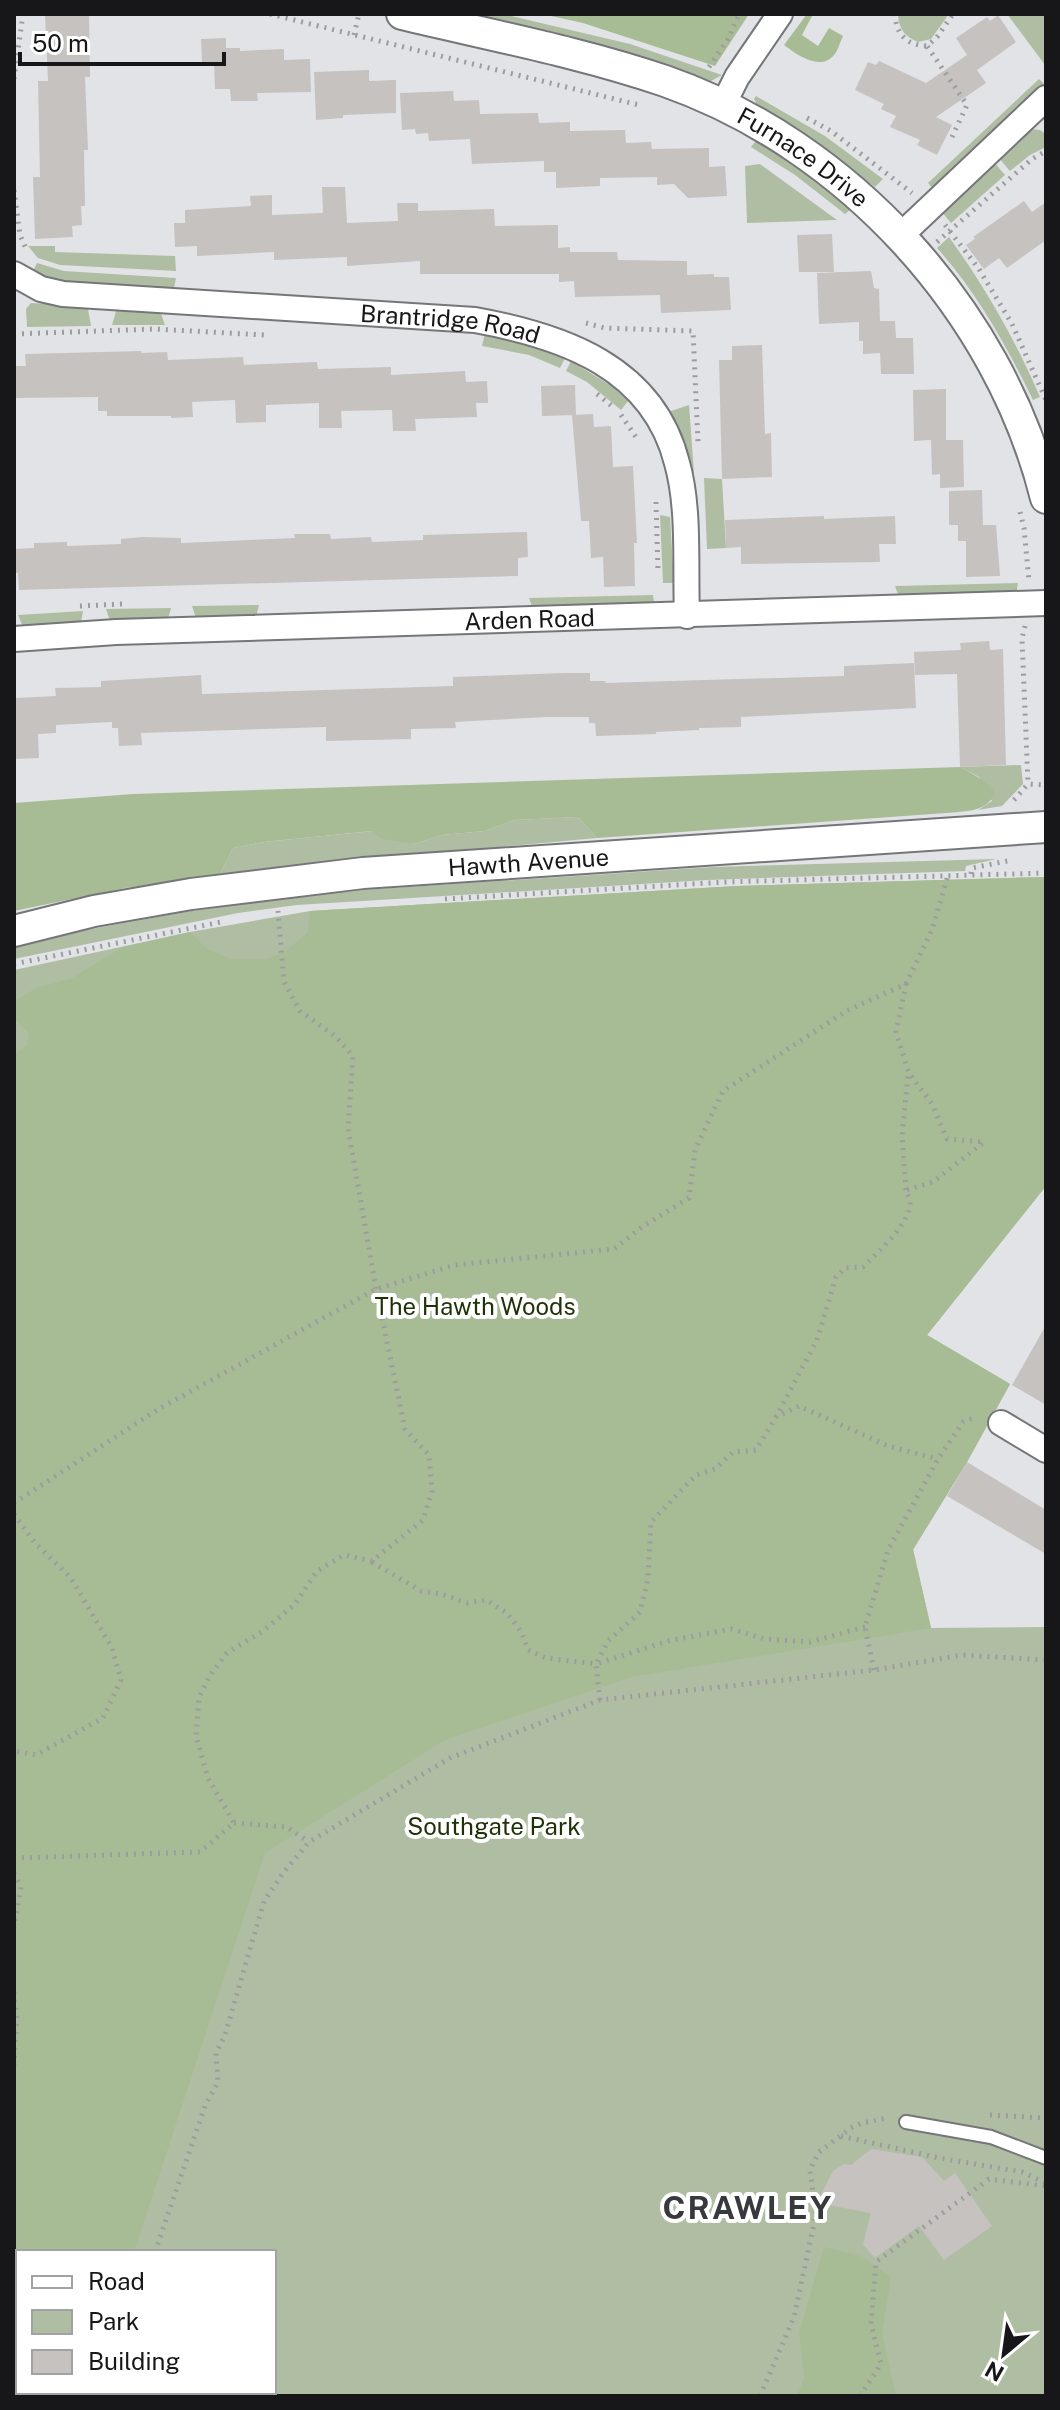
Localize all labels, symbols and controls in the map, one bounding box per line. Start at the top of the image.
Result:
scale bar [20,16,224,66]
text: 50 m [32,29,89,57]
street label: Furnace Drive [733,101,875,212]
street label: Brantridge Road [359,299,544,349]
street label: Arden Road [464,603,595,635]
street label: Hawth Avenue [447,842,610,881]
park label: The Hawth Woods [374,1292,576,1320]
park label: Southgate Park [407,1812,581,1840]
district label: CRAWLEY [663,2189,833,2226]
legend [16,2250,276,2394]
text: Road [88,2267,145,2295]
text: Park [88,2307,139,2335]
north arrow [964,2314,1044,2394]
text: Building [88,2347,180,2375]
text: N [980,2356,1008,2387]

